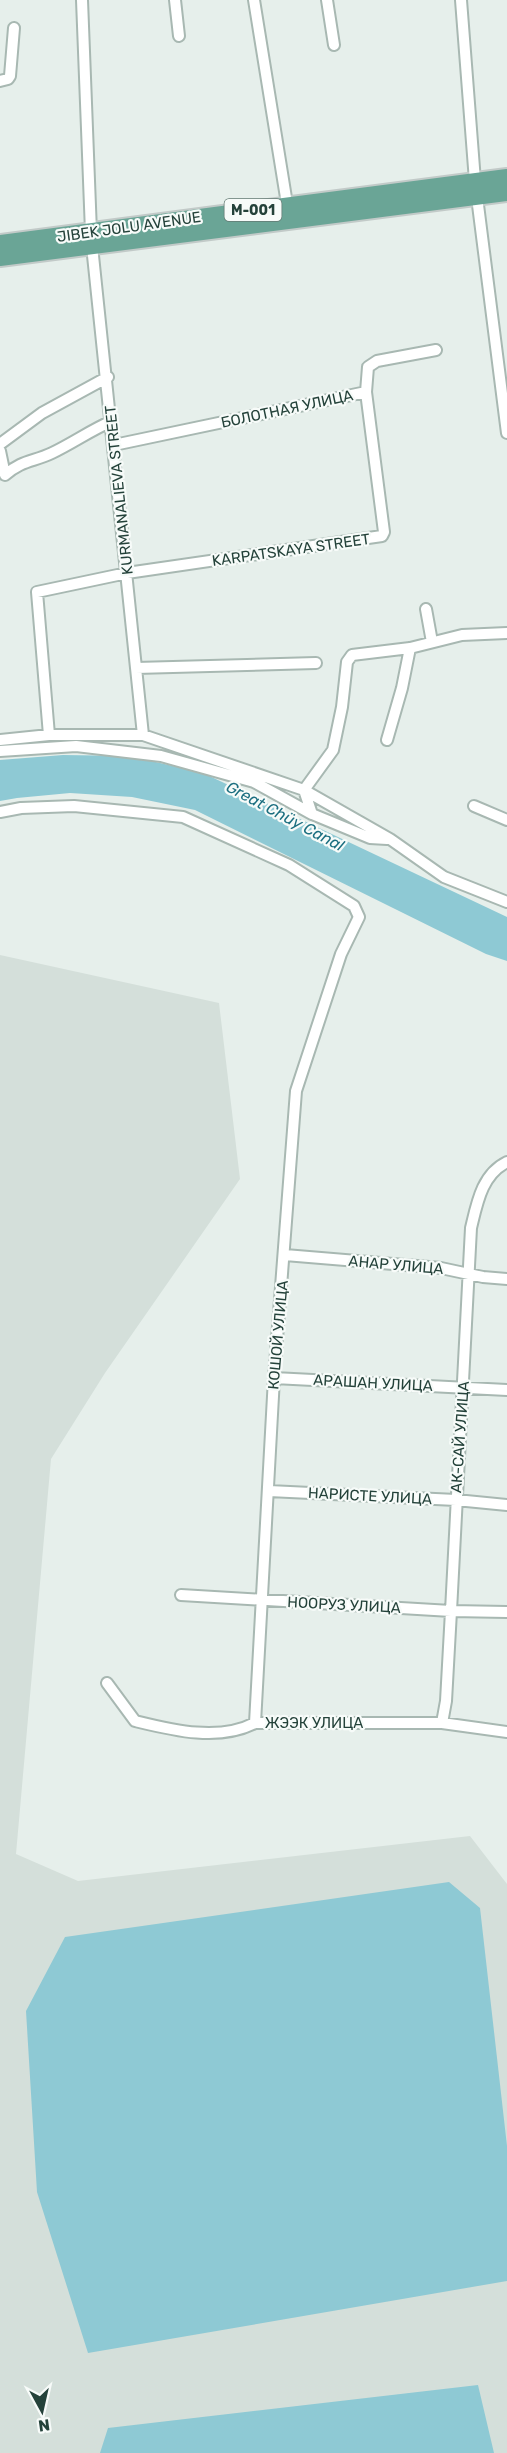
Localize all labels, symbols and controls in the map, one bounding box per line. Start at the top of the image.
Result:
road number: М-001 [224,199,282,221]
street label: JIBEK JOLU AVENUE [56,208,202,246]
street label: БОЛОТНАЯ УЛИЦА [219,386,355,432]
street label: KURMANALIEVA STREET [101,404,137,576]
street label: KARPATSKAYA STREET [211,530,371,570]
water label: Great Chüy Canal [223,777,348,856]
street label: АНАР УЛИЦА [348,1252,444,1278]
street label: КОШОЙ УЛИЦА [264,1280,292,1390]
street label: АРАШАН УЛИЦА [313,1371,433,1395]
street label: АК-САЙ УЛИЦА [447,1381,473,1493]
street label: НАРИСТЕ УЛИЦА [308,1484,432,1508]
street label: НООРУЗ УЛИЦА [287,1593,401,1617]
street label: ЖЭЭК УЛИЦА [265,1714,363,1732]
north arrow [12,2381,72,2441]
text: N [37,2415,51,2436]

